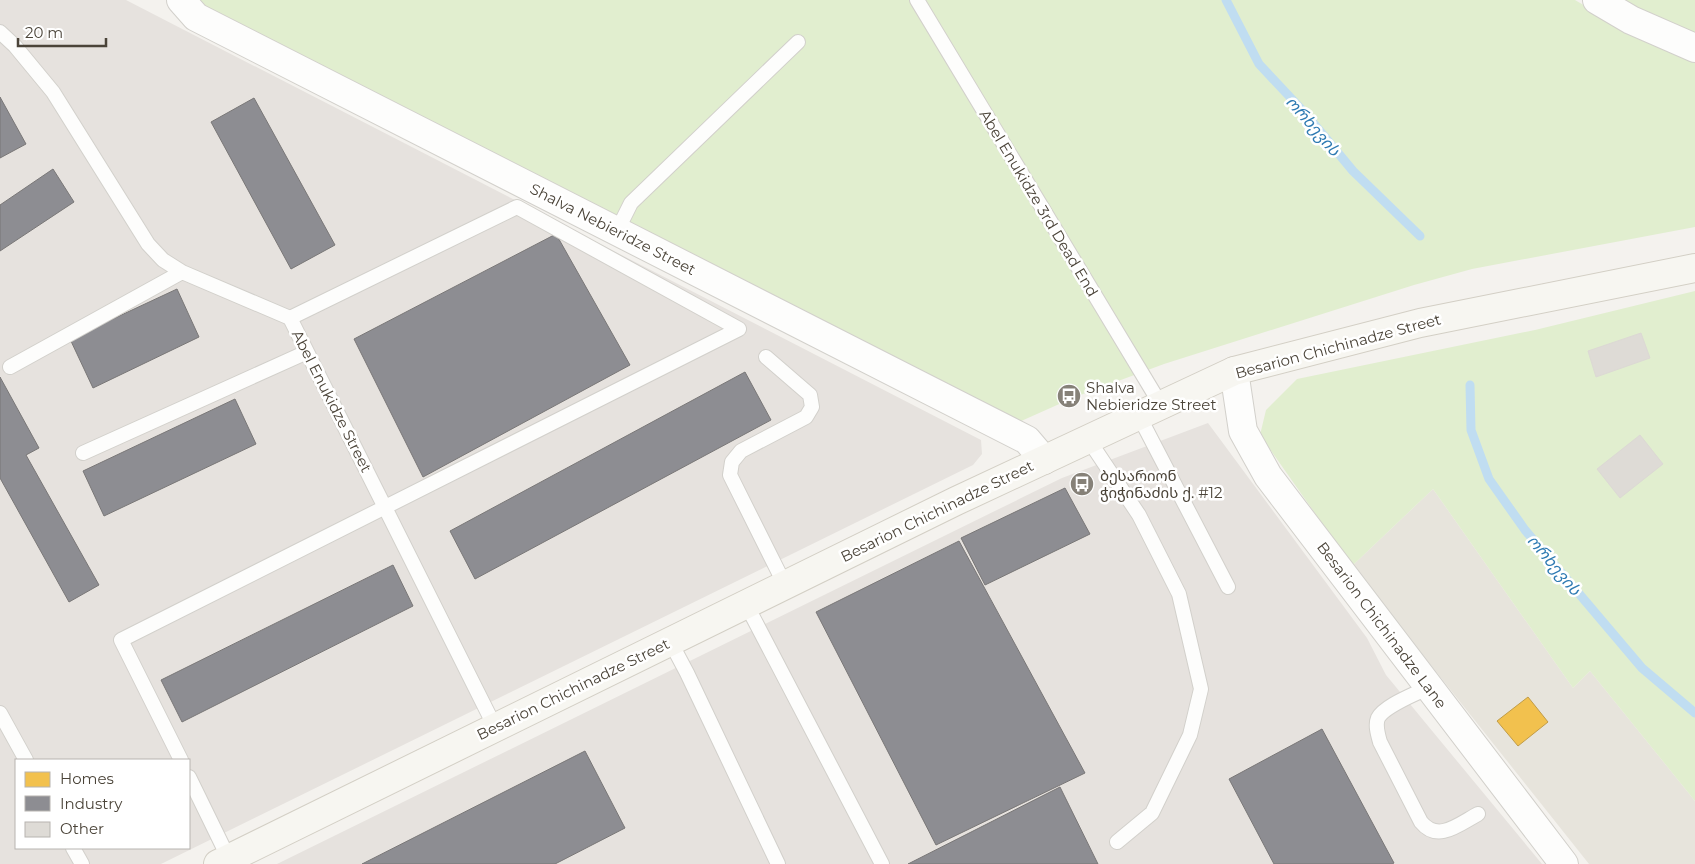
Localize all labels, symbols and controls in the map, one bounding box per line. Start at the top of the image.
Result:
scale bar [18,15,105,47]
text: 20 m [25,23,63,42]
water label: ორხევის [1282,92,1344,160]
street label: Abel Enukidze 3rd Dead End [976,106,1102,300]
street label: Shalva Nebieridze Street [527,179,699,279]
street label: Besarion Chichinadze Street [1233,309,1443,383]
street label: Abel Enukidze Street [288,327,376,475]
place label: Shalva Nebieridze Street [1086,378,1217,414]
bus stop icon: Shalva Nebieridze Street [1056,383,1082,409]
street label: Besarion Chichinadze Street [837,456,1037,566]
place label: ბესარიონ ჭიჭინაძის ქ. #12 [1100,466,1223,502]
bus stop icon: ბესარიონ ჭიჭინაძის ქ. #12 [1069,471,1095,497]
water label: ორხევის [1523,531,1585,599]
street label: Besarion Chichinadze Lane [1313,538,1451,712]
street label: Besarion Chichinadze Street [473,634,673,744]
legend [15,759,190,849]
text: Homes [60,769,114,788]
text: Industry [60,794,123,813]
text: Other [60,819,104,838]

